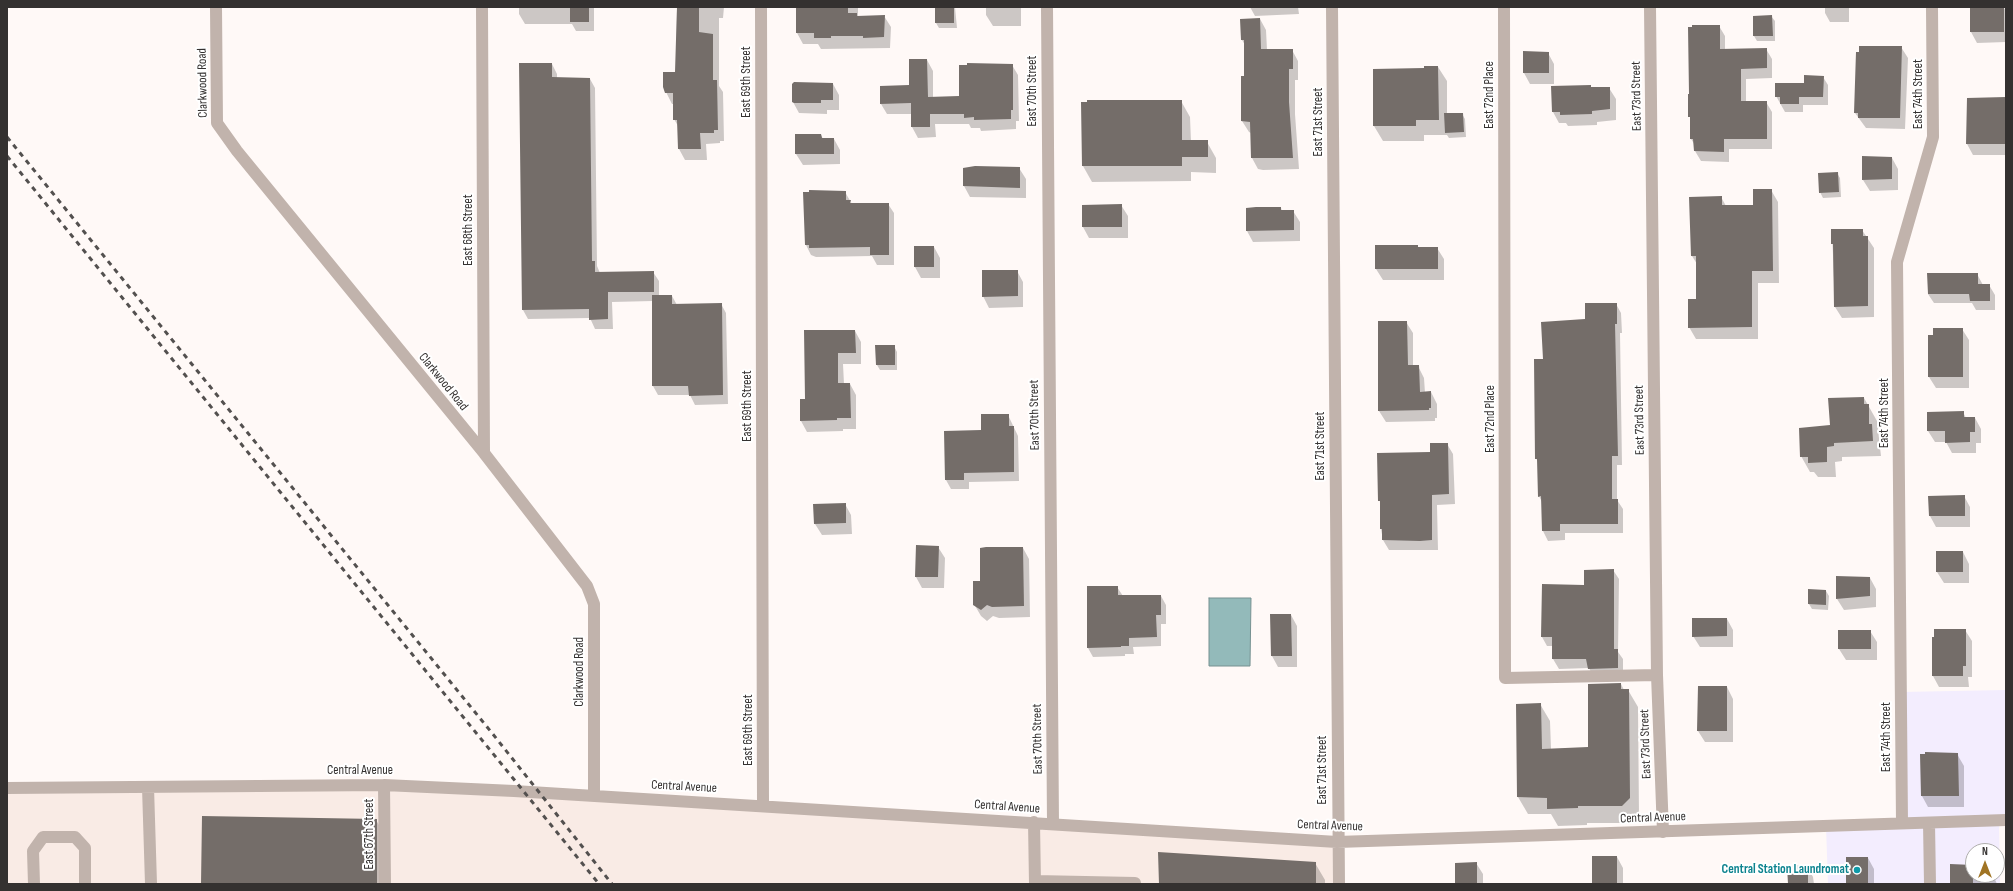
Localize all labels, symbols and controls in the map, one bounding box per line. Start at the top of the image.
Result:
street label: East 69th Street [739,46,755,118]
street label: Clarkwood Road [195,48,211,118]
street label: East 70th Street [1025,56,1041,126]
street label: East 74th Street [1911,59,1927,129]
street label: East 72nd Place [1482,61,1498,129]
street label: East 73rd Street [1629,61,1645,131]
street label: East 71st Street [1311,88,1327,156]
street label: East 68th Street [461,194,477,266]
street label: Clarkwood Road [415,350,471,414]
street label: East 69th Street [740,370,756,442]
street label: East 74th Street [1877,378,1893,448]
street label: East 70th Street [1027,379,1043,451]
street label: East 72nd Place [1483,385,1499,453]
street label: East 73rd Street [1632,385,1648,455]
street label: East 71st Street [1313,412,1329,480]
street label: Clarkwood Road [572,637,588,707]
street label: East 69th Street [741,694,757,766]
street label: East 74th Street [1879,702,1895,772]
street label: East 70th Street [1030,703,1046,775]
street label: East 73rd Street [1637,709,1655,779]
street label: East 71st Street [1315,736,1331,804]
street label: Central Avenue [327,763,393,779]
street label: Central Avenue [651,777,717,797]
street label: Central Avenue [974,797,1040,817]
street label: East 67th Street [362,799,378,869]
street label: Central Avenue [1620,809,1686,827]
street label: Central Avenue [1297,817,1363,835]
north arrow [1965,843,2005,883]
text: N [1982,845,1988,858]
place label: Central Station Laundromat [1722,862,1849,878]
marker: Central Station Laundromat [1852,865,1862,875]

